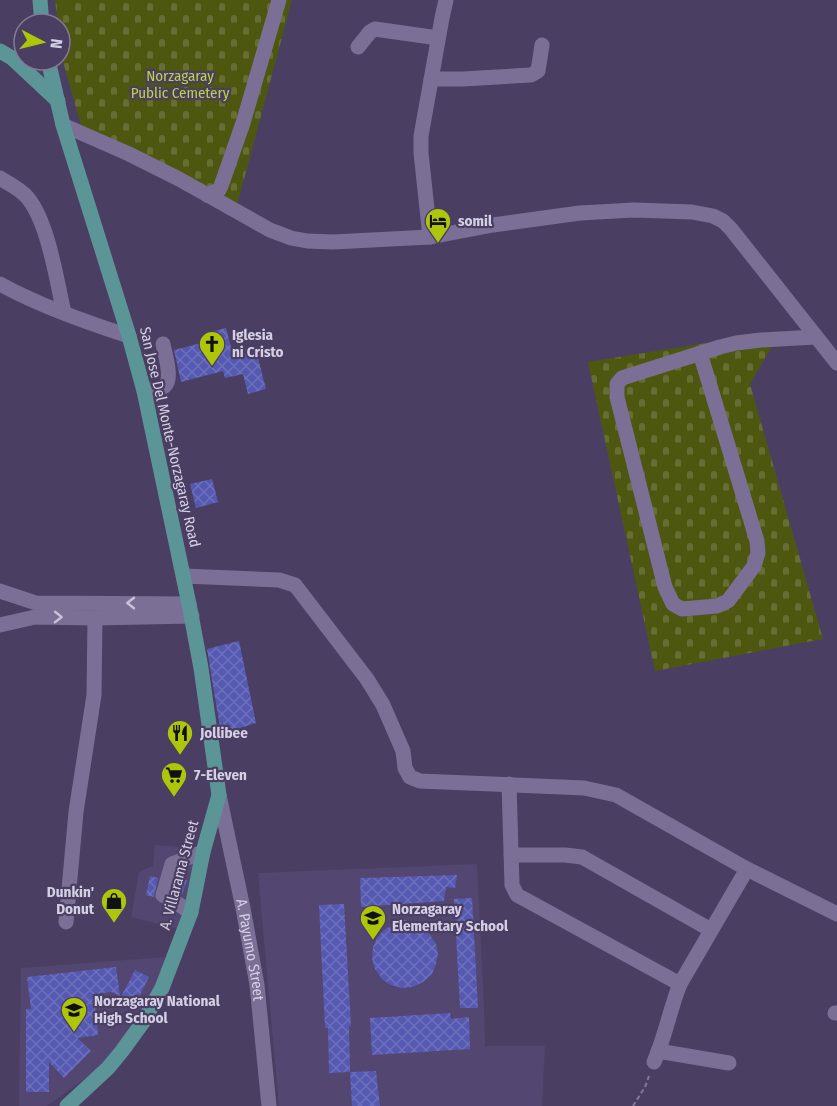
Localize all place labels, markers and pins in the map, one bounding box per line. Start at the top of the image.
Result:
hotel icon: somil [423,206,453,244]
place label: somil [458,212,493,230]
place label: Iglesia ni Cristo [232,326,284,361]
church icon: Iglesia ni Cristo [197,329,227,367]
restaurant icon: Jollibee [165,718,195,756]
place label: Jollibee [199,724,248,742]
supermarket icon: 7-Eleven [159,760,189,798]
place label: 7-Eleven [194,766,247,784]
place label: Dunkin' Donut [47,883,95,918]
shop icon: Dunkin' Donut [99,886,129,924]
place label: Norzagaray Elementary School [392,900,509,935]
school or university icon: Norzagaray Elementary School [358,903,388,941]
place label: Norzagaray National High School [94,992,221,1027]
school or university icon: Norzagaray National High School [59,995,89,1033]

